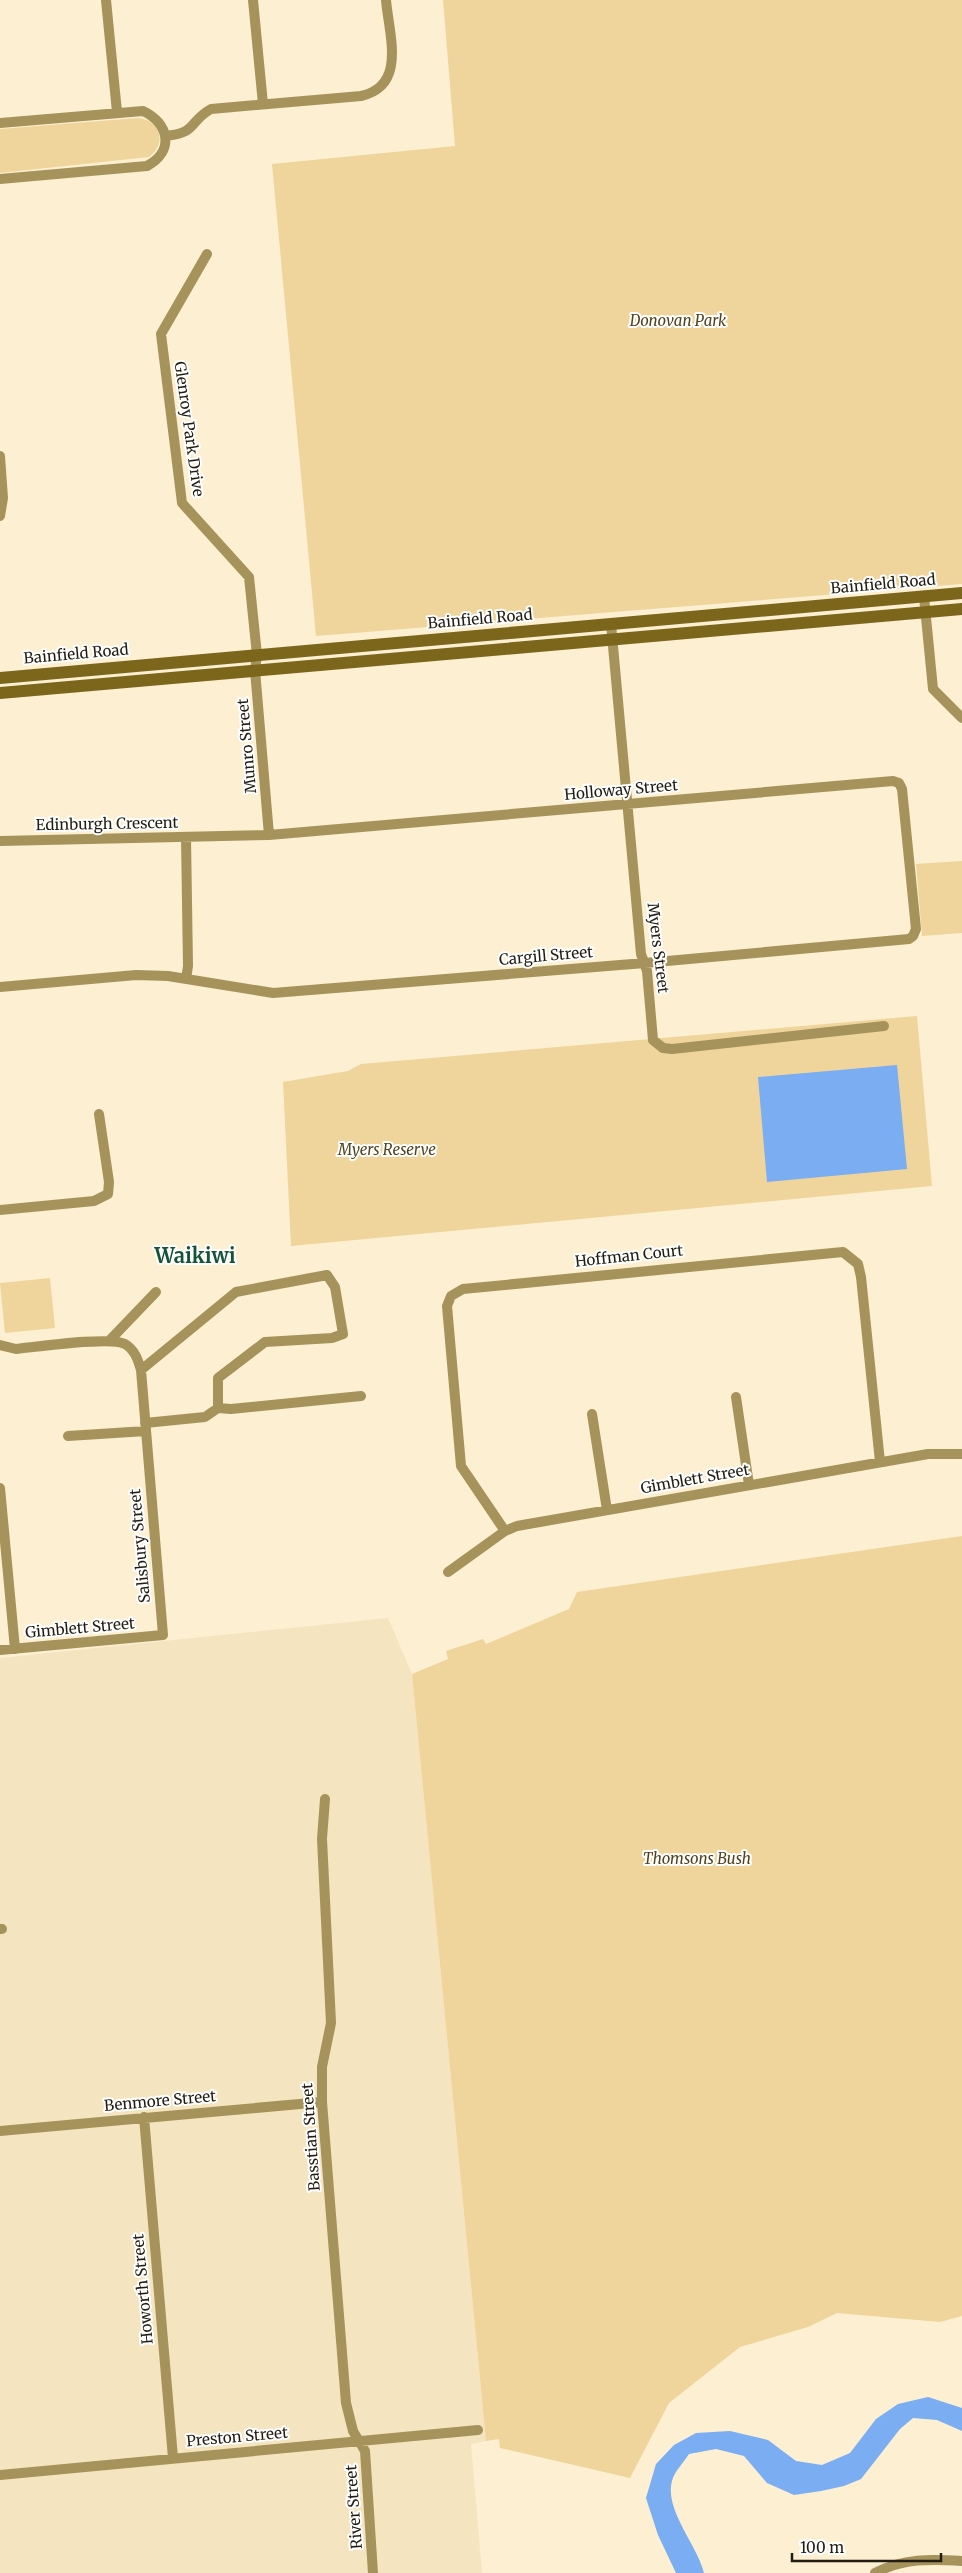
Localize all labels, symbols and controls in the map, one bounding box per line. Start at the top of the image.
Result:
park label: Donovan Park [629,311,727,330]
street label: Glenroy Park Drive [171,360,208,498]
street label: Bainfield Road [830,569,936,598]
street label: Bainfield Road [427,604,533,633]
street label: Bainfield Road [23,639,129,668]
street label: Munro Street [233,698,260,794]
street label: Holloway Street [563,775,679,804]
street label: Edinburgh Crescent [36,813,179,834]
street label: Myers Street [644,902,673,994]
street label: Cargill Street [498,942,594,969]
park label: Myers Reserve [337,1140,436,1159]
street label: Hoffman Court [574,1240,684,1271]
district label: Waikiwi [153,1243,236,1268]
street label: Gimblett Street [639,1460,751,1497]
street label: Salisbury Street [125,1488,154,1604]
street label: Gimblett Street [24,1613,136,1642]
park label: Thomsons Bush [643,1849,751,1868]
street label: Basstian Street [297,2082,324,2192]
street label: Benmore Street [103,2086,217,2115]
street label: Howorth Street [128,2233,157,2345]
street label: Preston Street [185,2423,289,2450]
street label: River Street [341,2464,366,2550]
scale bar [792,2530,941,2562]
text: 100 m [800,2538,844,2557]

